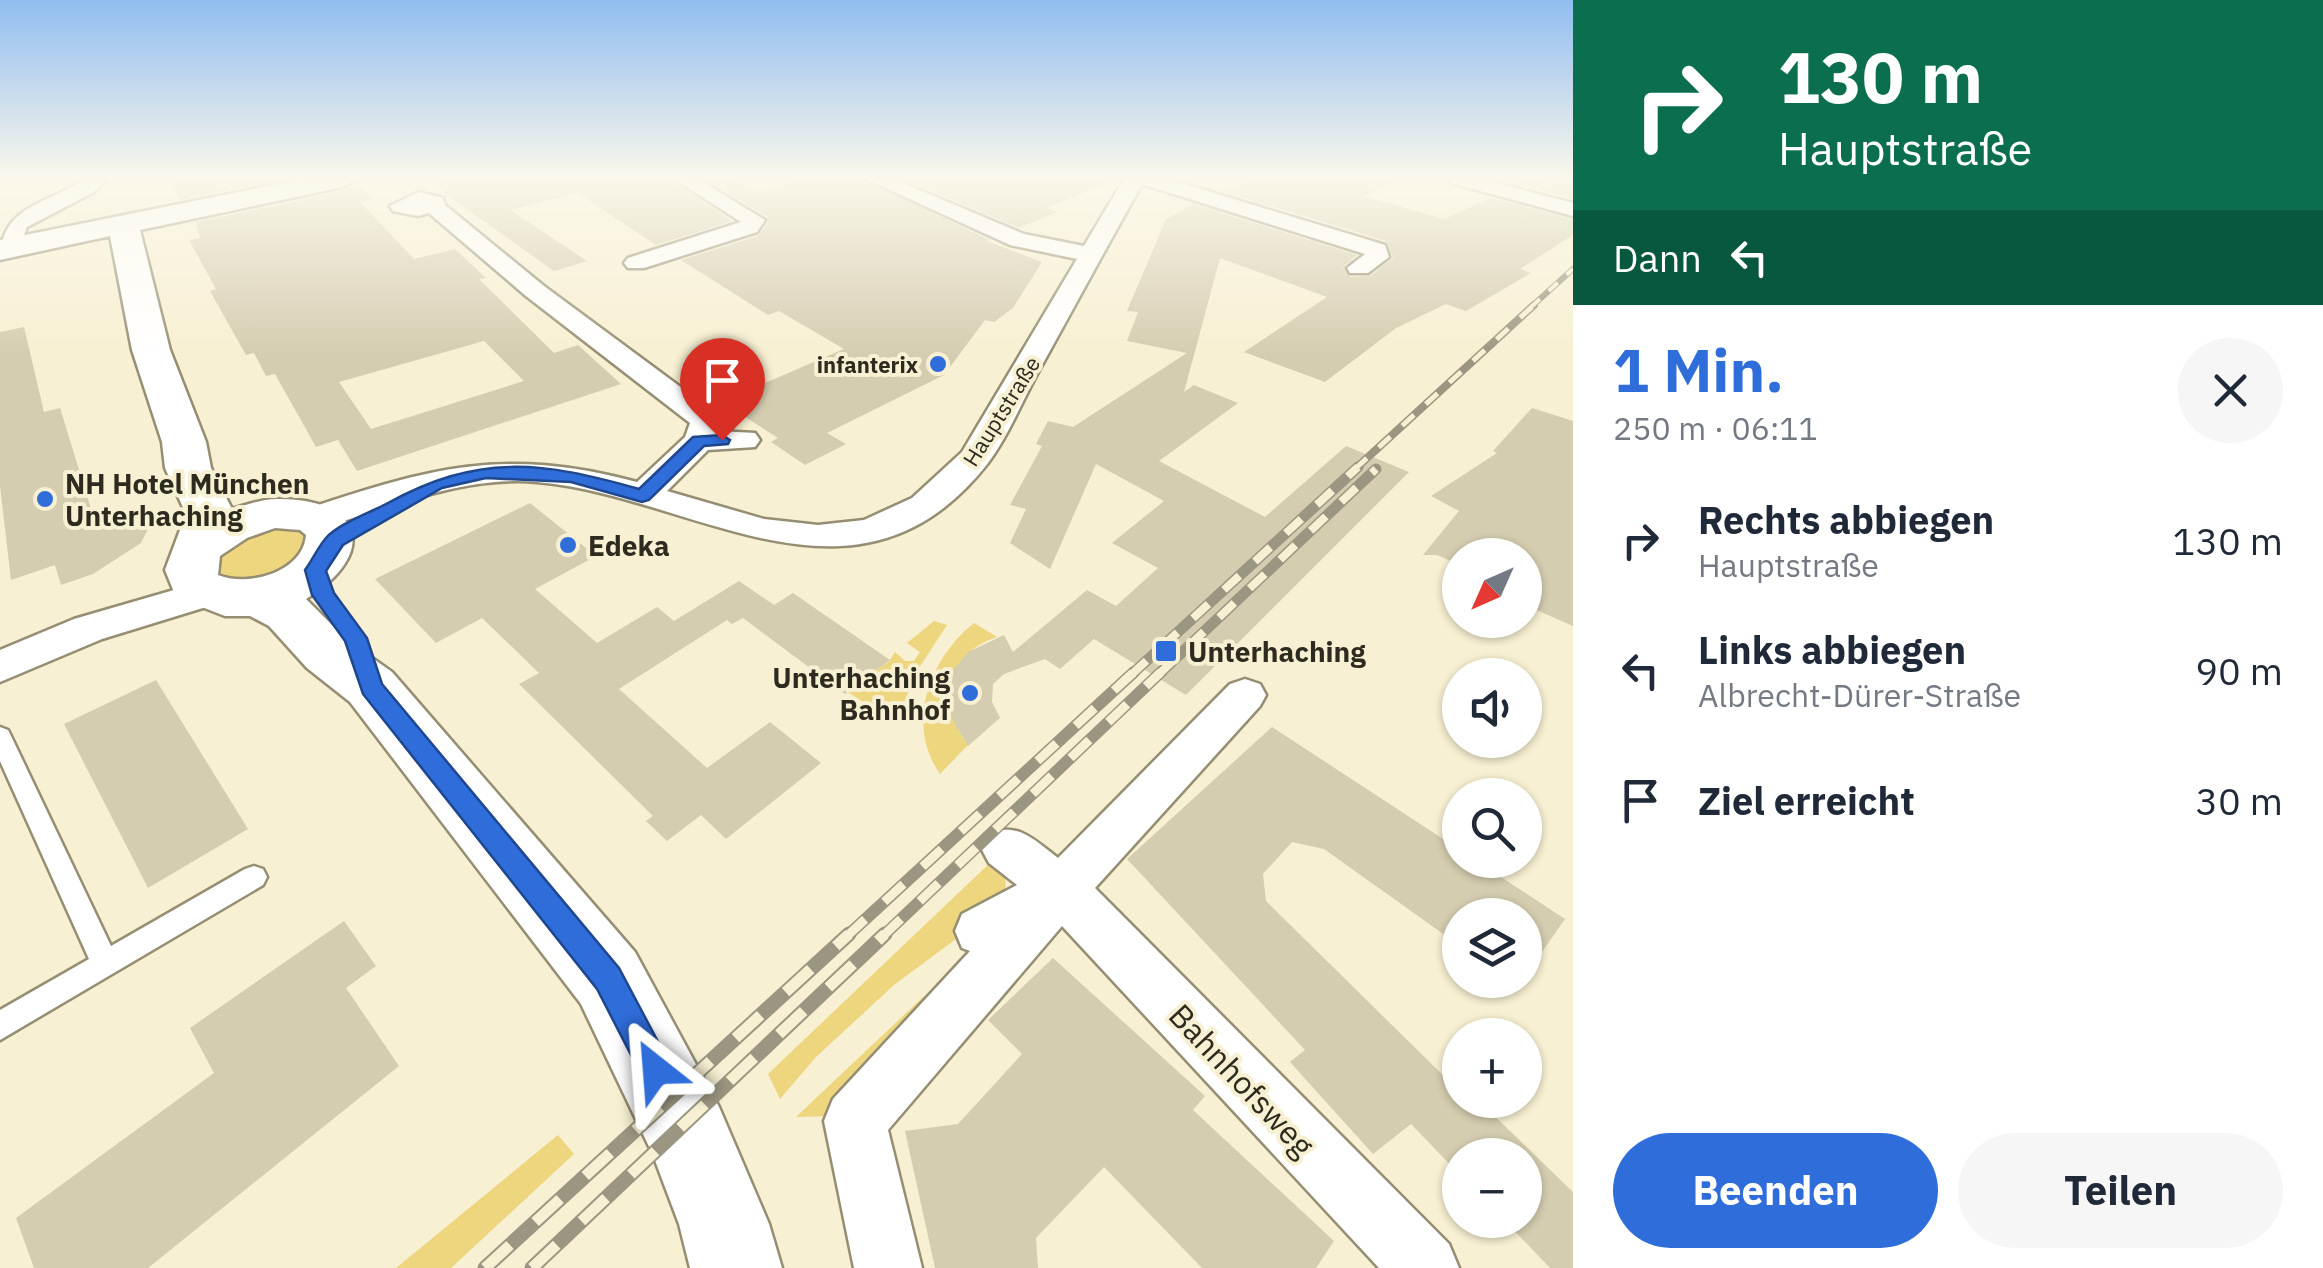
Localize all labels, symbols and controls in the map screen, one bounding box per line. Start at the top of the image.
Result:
text: 130 m [1778,31,1983,122]
icon: right [1613,40,1743,170]
text: Hauptstraße [1778,119,2032,177]
icon: left [1722,230,1777,285]
text: Dann [1613,233,1702,282]
text: 1 Min. [1613,330,1784,409]
pin [680,338,765,441]
button: close [2178,338,2283,443]
place label: infanterix [817,350,918,379]
street label: Hauptstraße [956,351,1046,471]
icon: arrive [695,353,750,408]
marker: infanterix [927,353,949,375]
text: 250 m · 06:11 [1613,407,1818,449]
place label: NH Hotel München Unterhaching [65,465,309,534]
marker: NH Hotel München Unterhaching [34,488,56,510]
text: Rechts abbiegen [1698,495,1994,544]
icon: right [1613,513,1668,568]
text: 130 m [2172,516,2283,565]
place label: Edeka [588,527,670,564]
marker: Edeka [557,534,579,556]
north arrow [1442,538,1542,638]
map controls [1442,538,1542,1238]
text: Hauptstraße [1698,544,1879,586]
text: Links abbiegen [1698,625,1966,674]
place label: Unterhaching [1188,633,1366,670]
marker: Unterhaching [1153,638,1179,664]
icon: left [1613,643,1668,698]
text: 90 m [2195,646,2283,695]
button: sound [1442,658,1542,758]
place label: Unterhaching Bahnhof [772,659,951,728]
text: Albrecht-Dürer-Straße [1698,674,2021,716]
marker: Unterhaching Bahnhof [959,682,981,704]
icon: arrive [1613,773,1668,828]
text: Ziel erreicht [1698,776,1915,825]
text: 30 m [2195,776,2283,825]
button: search [1442,778,1542,878]
button: layers [1442,898,1542,998]
street label: Bahnhofsweg [1160,994,1324,1166]
position arrow [604,1018,708,1122]
button: + [1442,1018,1542,1118]
button: Beenden [1613,1133,1938,1248]
button: Teilen [1958,1133,2283,1248]
button: − [1442,1138,1542,1238]

